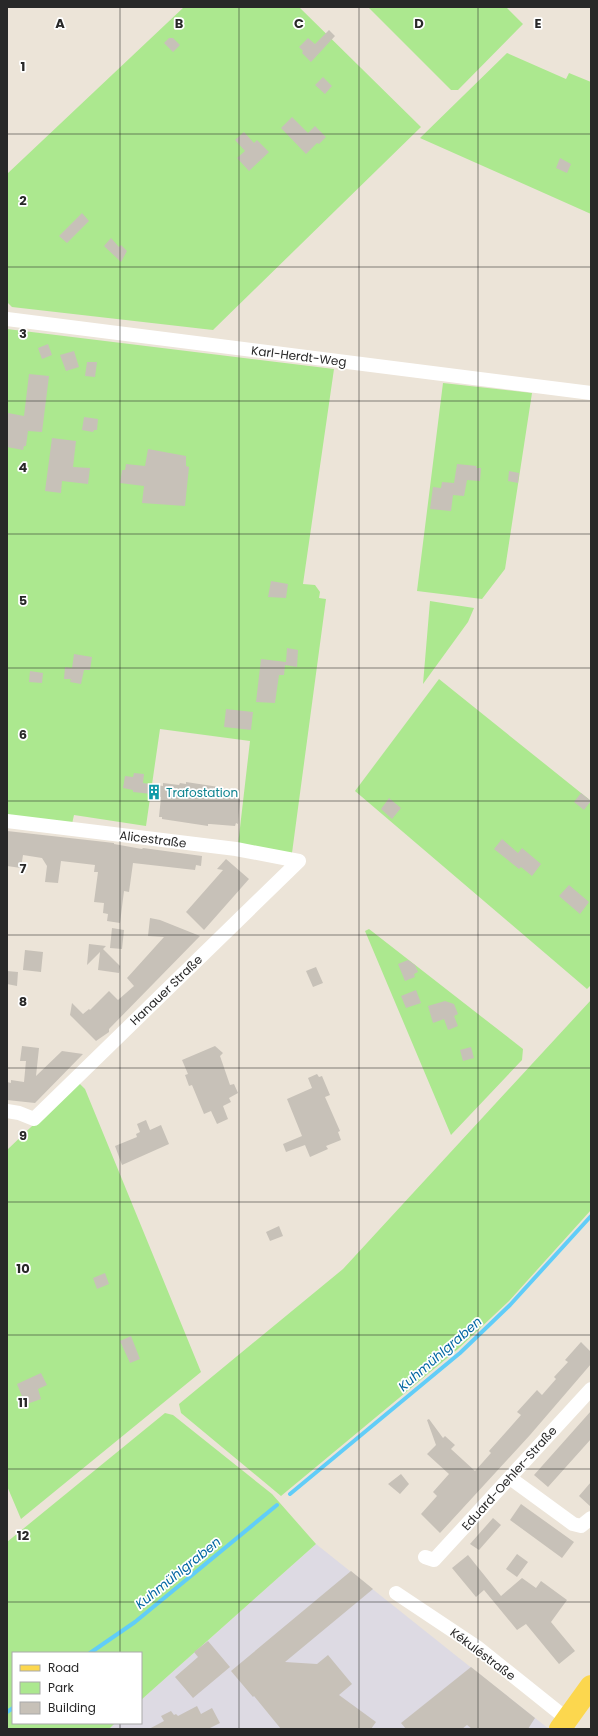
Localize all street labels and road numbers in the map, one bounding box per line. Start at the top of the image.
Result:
street label: Karl-Herdt-Weg [250,342,348,370]
street label: Alicestraße [118,826,188,852]
street label: Hanauer Straße [126,951,206,1029]
street label: Eduard-Oehler-Straße [458,1422,560,1534]
street label: Kékuléstraße [447,1624,519,1684]

